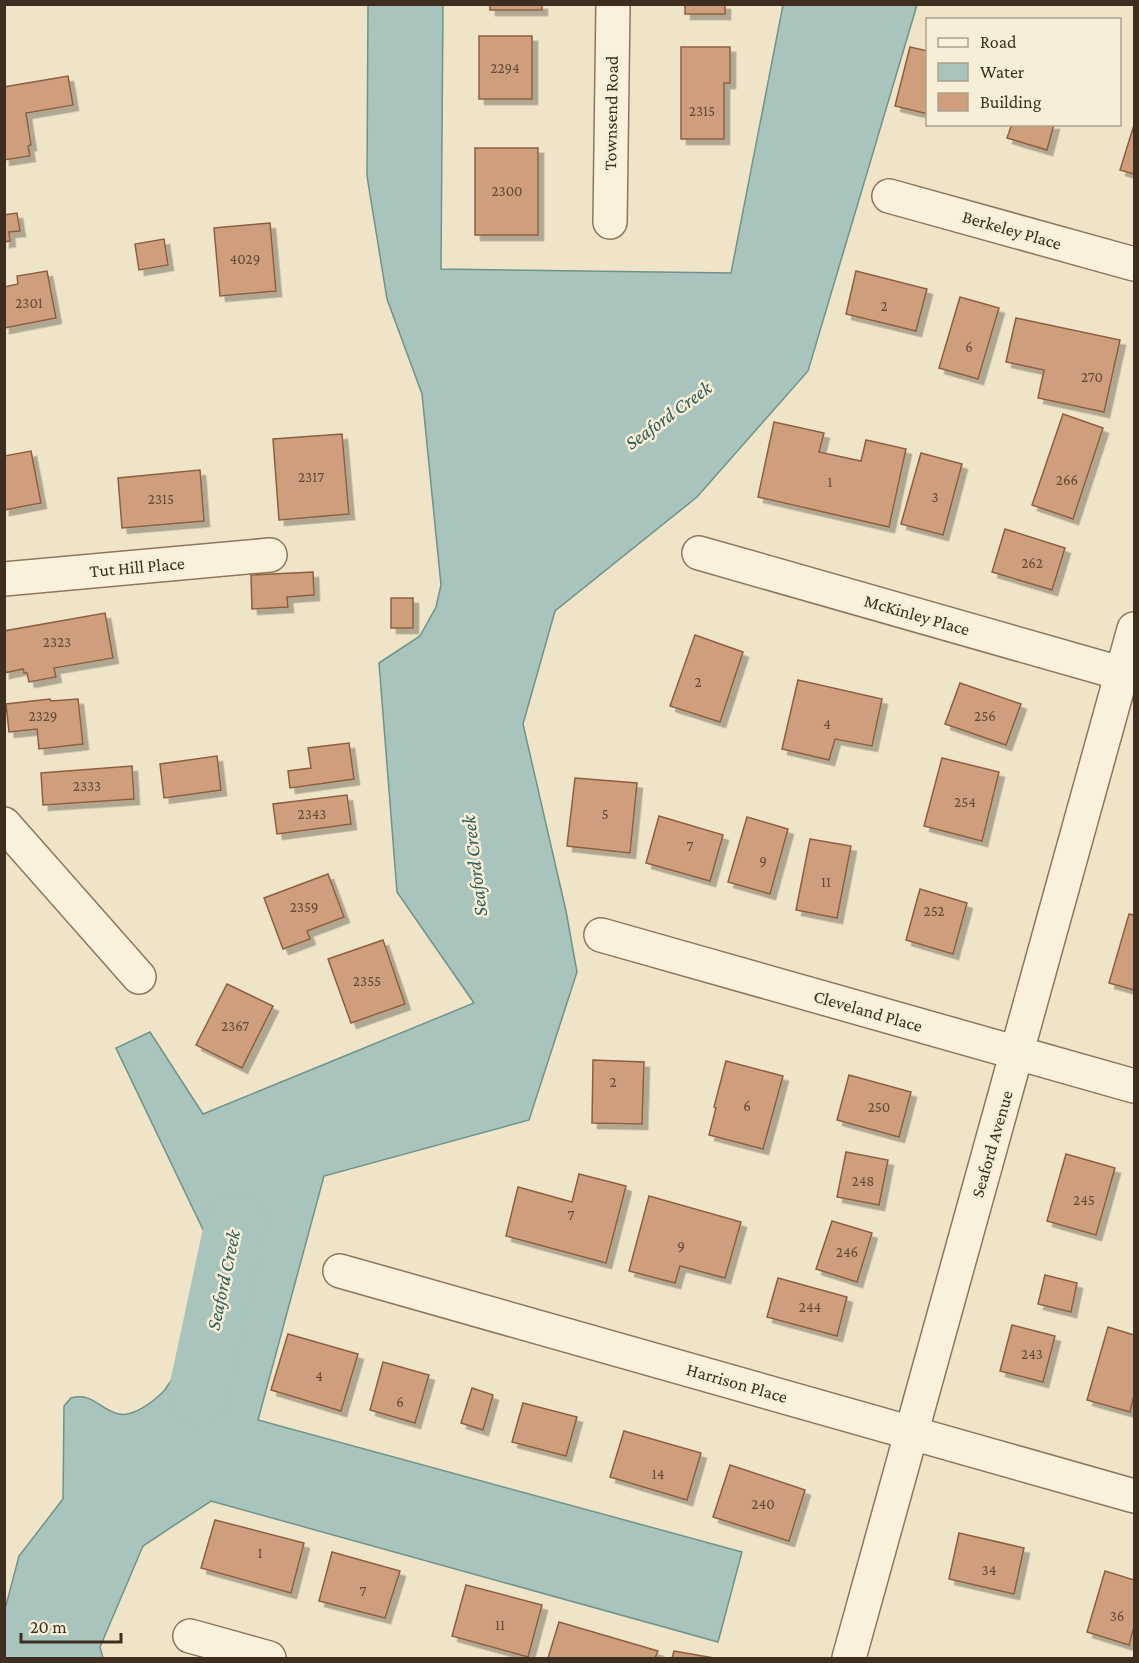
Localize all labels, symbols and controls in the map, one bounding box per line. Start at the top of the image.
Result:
legend [926,18,1121,126]
text: Road [980,32,1017,52]
street label: Townsend Road [600,55,622,171]
house number: 2294 [490,60,520,76]
text: Water [980,62,1025,82]
text: Building [980,92,1042,112]
house number: 2315 [689,103,715,119]
house number: 2300 [491,183,523,199]
street label: Berkeley Place [960,206,1064,254]
house number: 4029 [230,251,260,267]
house number: 2301 [15,295,43,311]
house number: 2 [880,298,888,314]
house number: 6 [965,339,973,355]
house number: 270 [1081,369,1103,385]
water label: Seaford Creek [620,375,717,455]
house number: 2317 [298,469,324,485]
house number: 266 [1056,472,1078,488]
house number: 1 [828,474,833,490]
house number: 3 [931,489,939,505]
house number: 2315 [148,491,174,507]
street label: Tut Hill Place [89,553,185,581]
house number: 262 [1021,555,1043,571]
street label: McKinley Place [862,590,972,640]
house number: 2323 [43,634,71,650]
house number: 2 [694,674,702,690]
house number: 2329 [29,708,57,724]
house number: 256 [974,708,996,724]
house number: 4 [823,716,831,732]
house number: 2333 [73,778,101,794]
house number: 254 [954,794,976,810]
house number: 2343 [298,806,326,822]
house number: 5 [601,806,609,822]
water label: Seaford Creek [457,813,492,918]
house number: 7 [687,838,694,854]
house number: 9 [759,853,767,869]
house number: 11 [821,874,831,890]
house number: 2359 [290,899,318,915]
house number: 252 [923,903,945,919]
house number: 2355 [353,973,381,989]
street label: Cleveland Place [811,986,925,1036]
house number: 2367 [221,1018,249,1034]
house number: 2 [609,1074,617,1090]
street label: Seaford Avenue [967,1088,1017,1200]
house number: 6 [743,1098,751,1114]
house number: 250 [868,1099,890,1115]
house number: 248 [852,1173,874,1189]
house number: 245 [1073,1192,1095,1208]
house number: 7 [568,1207,575,1223]
water label: Seaford Creek [202,1227,246,1332]
house number: 9 [677,1238,685,1254]
house number: 246 [836,1244,858,1260]
house number: 244 [799,1299,821,1315]
house number: 243 [1021,1346,1043,1362]
street label: Harrison Place [684,1359,790,1407]
house number: 4 [315,1368,323,1384]
house number: 6 [396,1394,404,1410]
house number: 14 [652,1466,664,1482]
house number: 240 [751,1496,775,1512]
house number: 1 [258,1545,263,1561]
house number: 34 [982,1562,996,1578]
house number: 7 [360,1583,367,1599]
scale bar [21,1606,122,1644]
house number: 36 [1110,1608,1124,1624]
text: 20 m [30,1617,67,1637]
house number: 11 [495,1617,505,1633]

